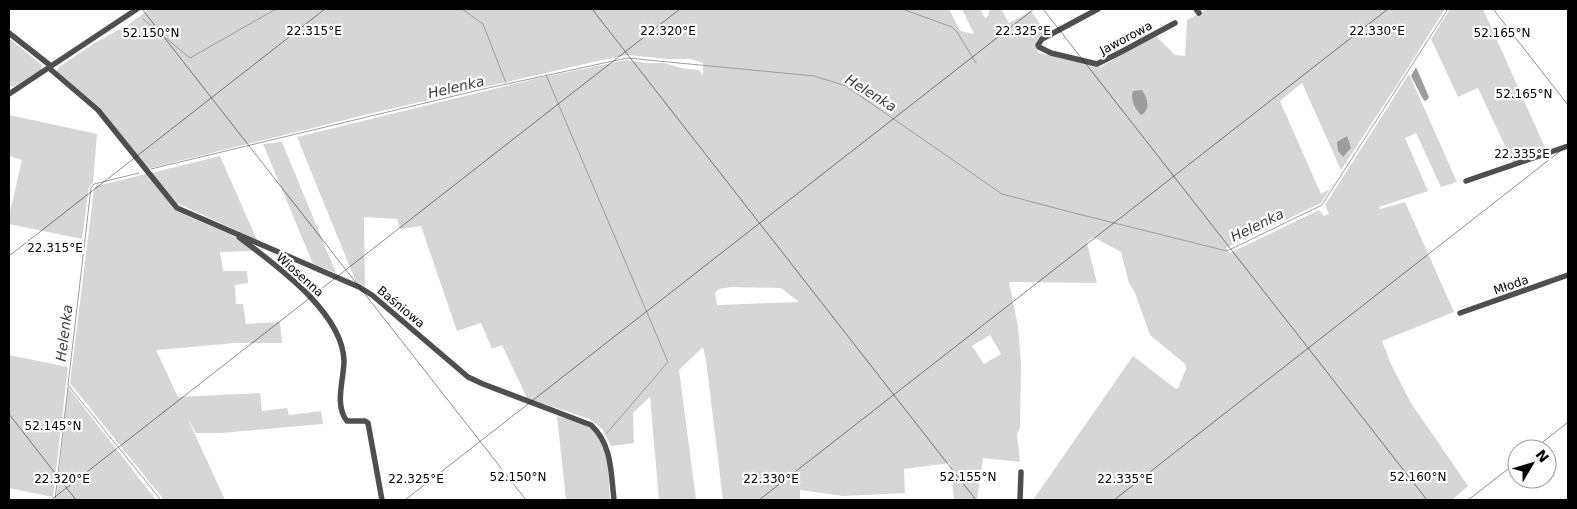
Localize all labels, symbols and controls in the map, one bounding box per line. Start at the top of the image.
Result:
street label: Jaworowa [1097,18,1155,58]
text: 22.315°E [286,24,342,38]
text: 22.320°E [640,24,696,38]
text: 22.325°E [995,24,1051,38]
text: 22.330°E [1349,24,1405,38]
text: 52.150°N [123,26,179,40]
text: 52.165°N [1474,26,1530,40]
water label: Helenka [843,71,899,115]
water label: Helenka [426,73,486,101]
text: 52.165°N [1496,87,1552,101]
text: 22.335°E [1494,147,1550,161]
water label: Helenka [1228,205,1286,245]
text: 22.315°E [27,241,83,255]
street label: Wiosenna [274,250,326,300]
street label: Młoda [1492,273,1530,297]
street label: Baśniowa [375,283,427,331]
water label: Helenka [53,304,75,362]
text: 52.145°N [25,419,81,433]
north arrow [1507,439,1557,489]
text: N [1532,446,1552,466]
text: 52.150°N [490,470,546,484]
text: 52.155°N [940,470,996,484]
text: 52.160°N [1390,470,1446,484]
text: 22.320°E [34,472,90,486]
text: 22.325°E [388,472,444,486]
text: 22.330°E [743,472,799,486]
text: 22.335°E [1097,472,1153,486]

